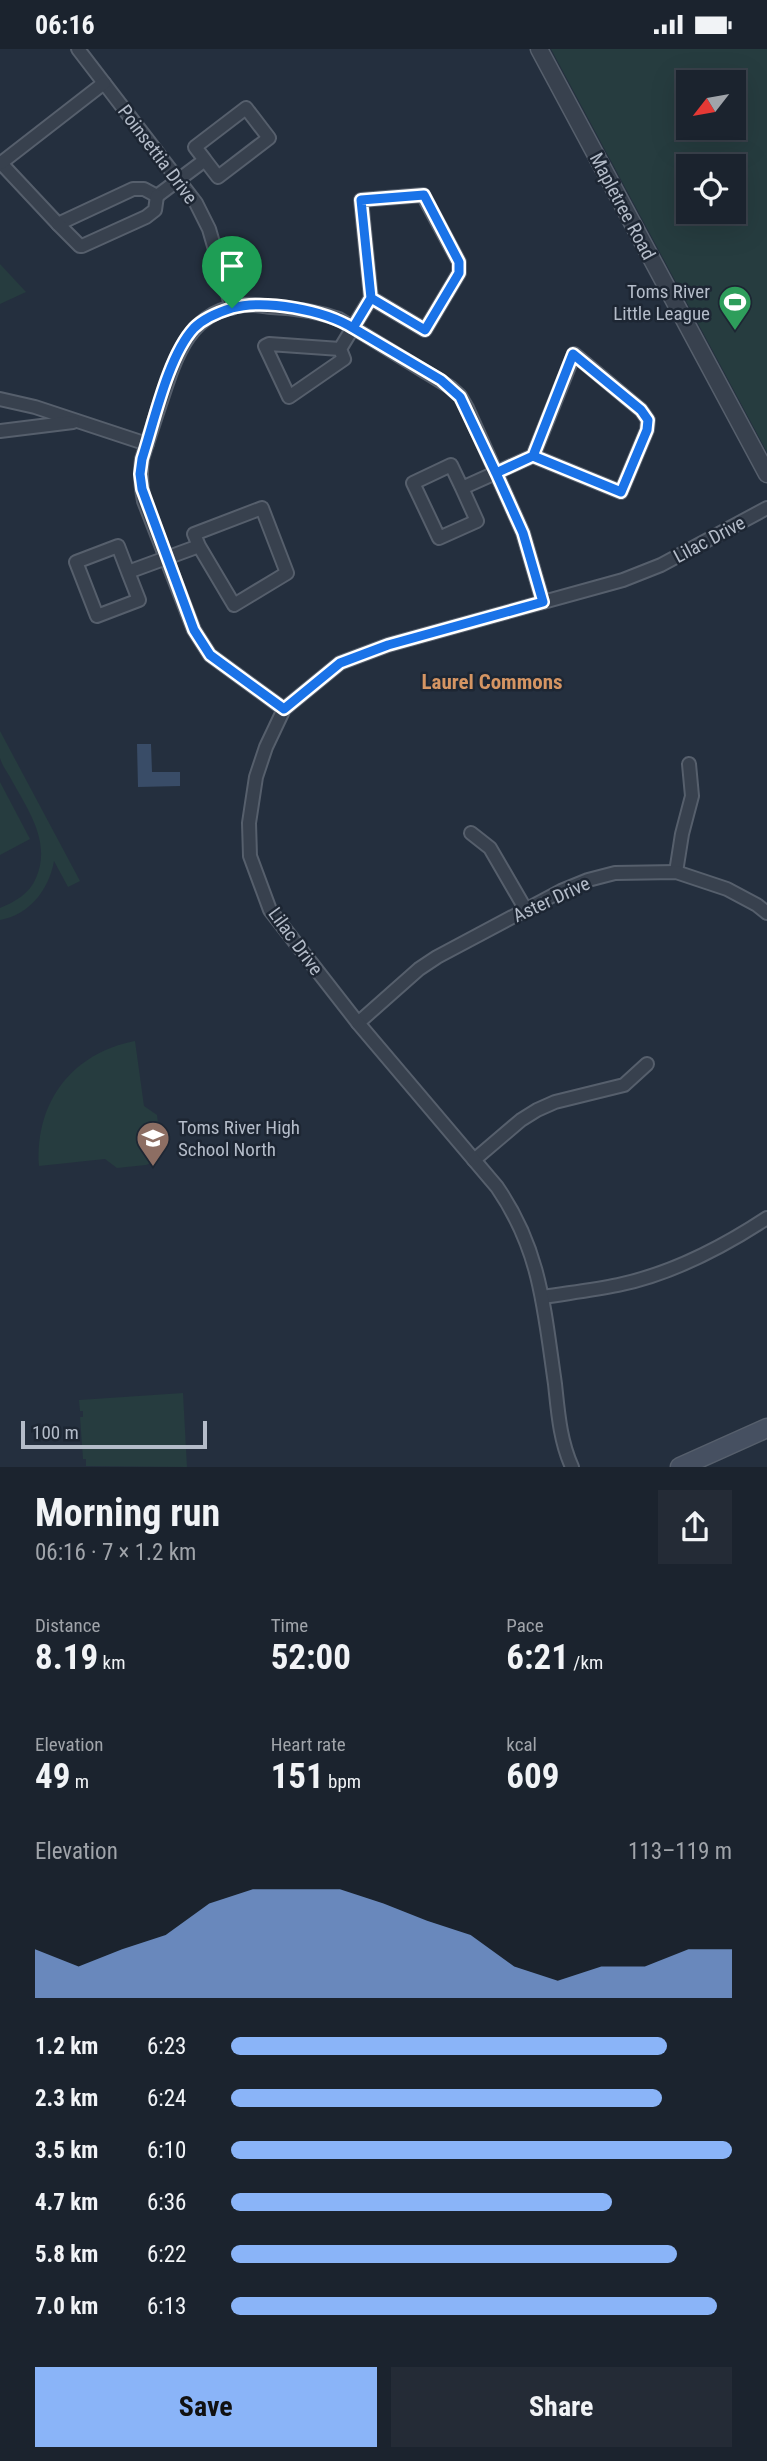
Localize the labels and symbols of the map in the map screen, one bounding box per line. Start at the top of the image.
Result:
north arrow [676,70,746,140]
street label: Poinsettia Drive [113,100,202,208]
street label: Mapletree Road [585,149,660,264]
pin [202,236,262,308]
place label: Toms River Little League [613,280,710,325]
sports icon: Toms River Little League [716,283,754,332]
street label: Lilac Drive [669,511,749,568]
district label: Laurel Commons [421,670,563,694]
street label: Aster Drive [509,872,593,927]
street label: Lilac Drive [263,903,328,980]
place label: Toms River High School North [178,1116,300,1161]
school or university icon: Toms River High School North [134,1119,172,1168]
scale bar [21,1418,206,1450]

